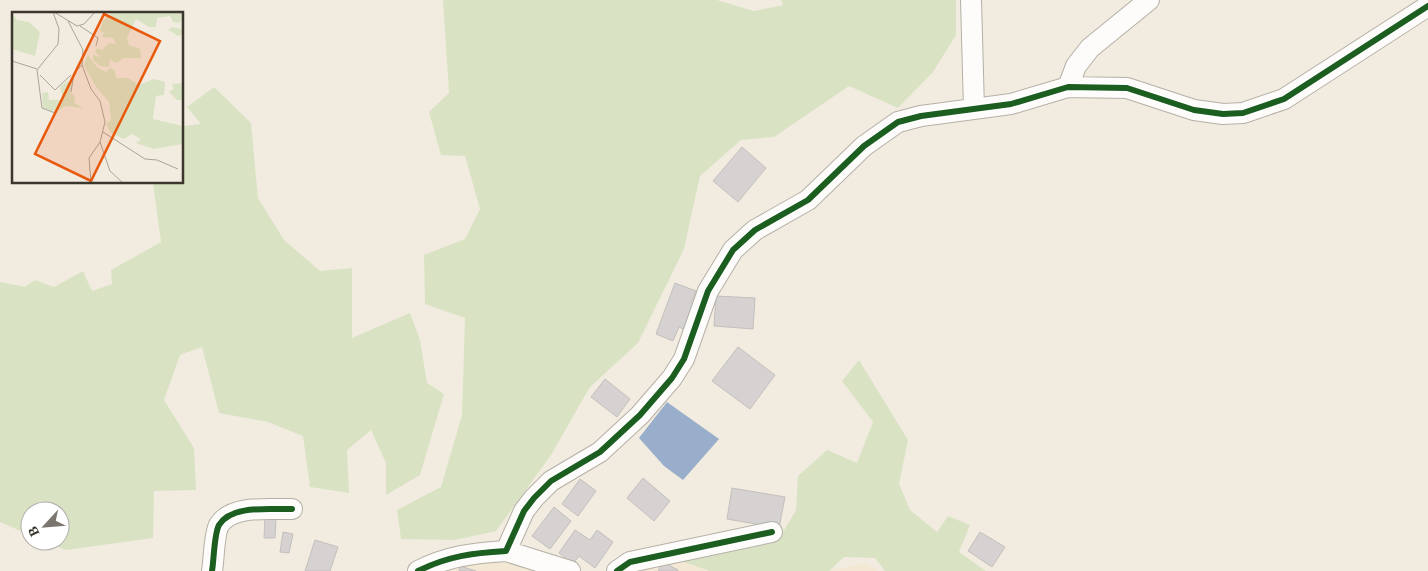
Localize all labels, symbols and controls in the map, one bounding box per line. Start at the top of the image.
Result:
inset map [12,12,184,184]
north arrow [20,501,70,551]
text: B [22,522,45,541]

